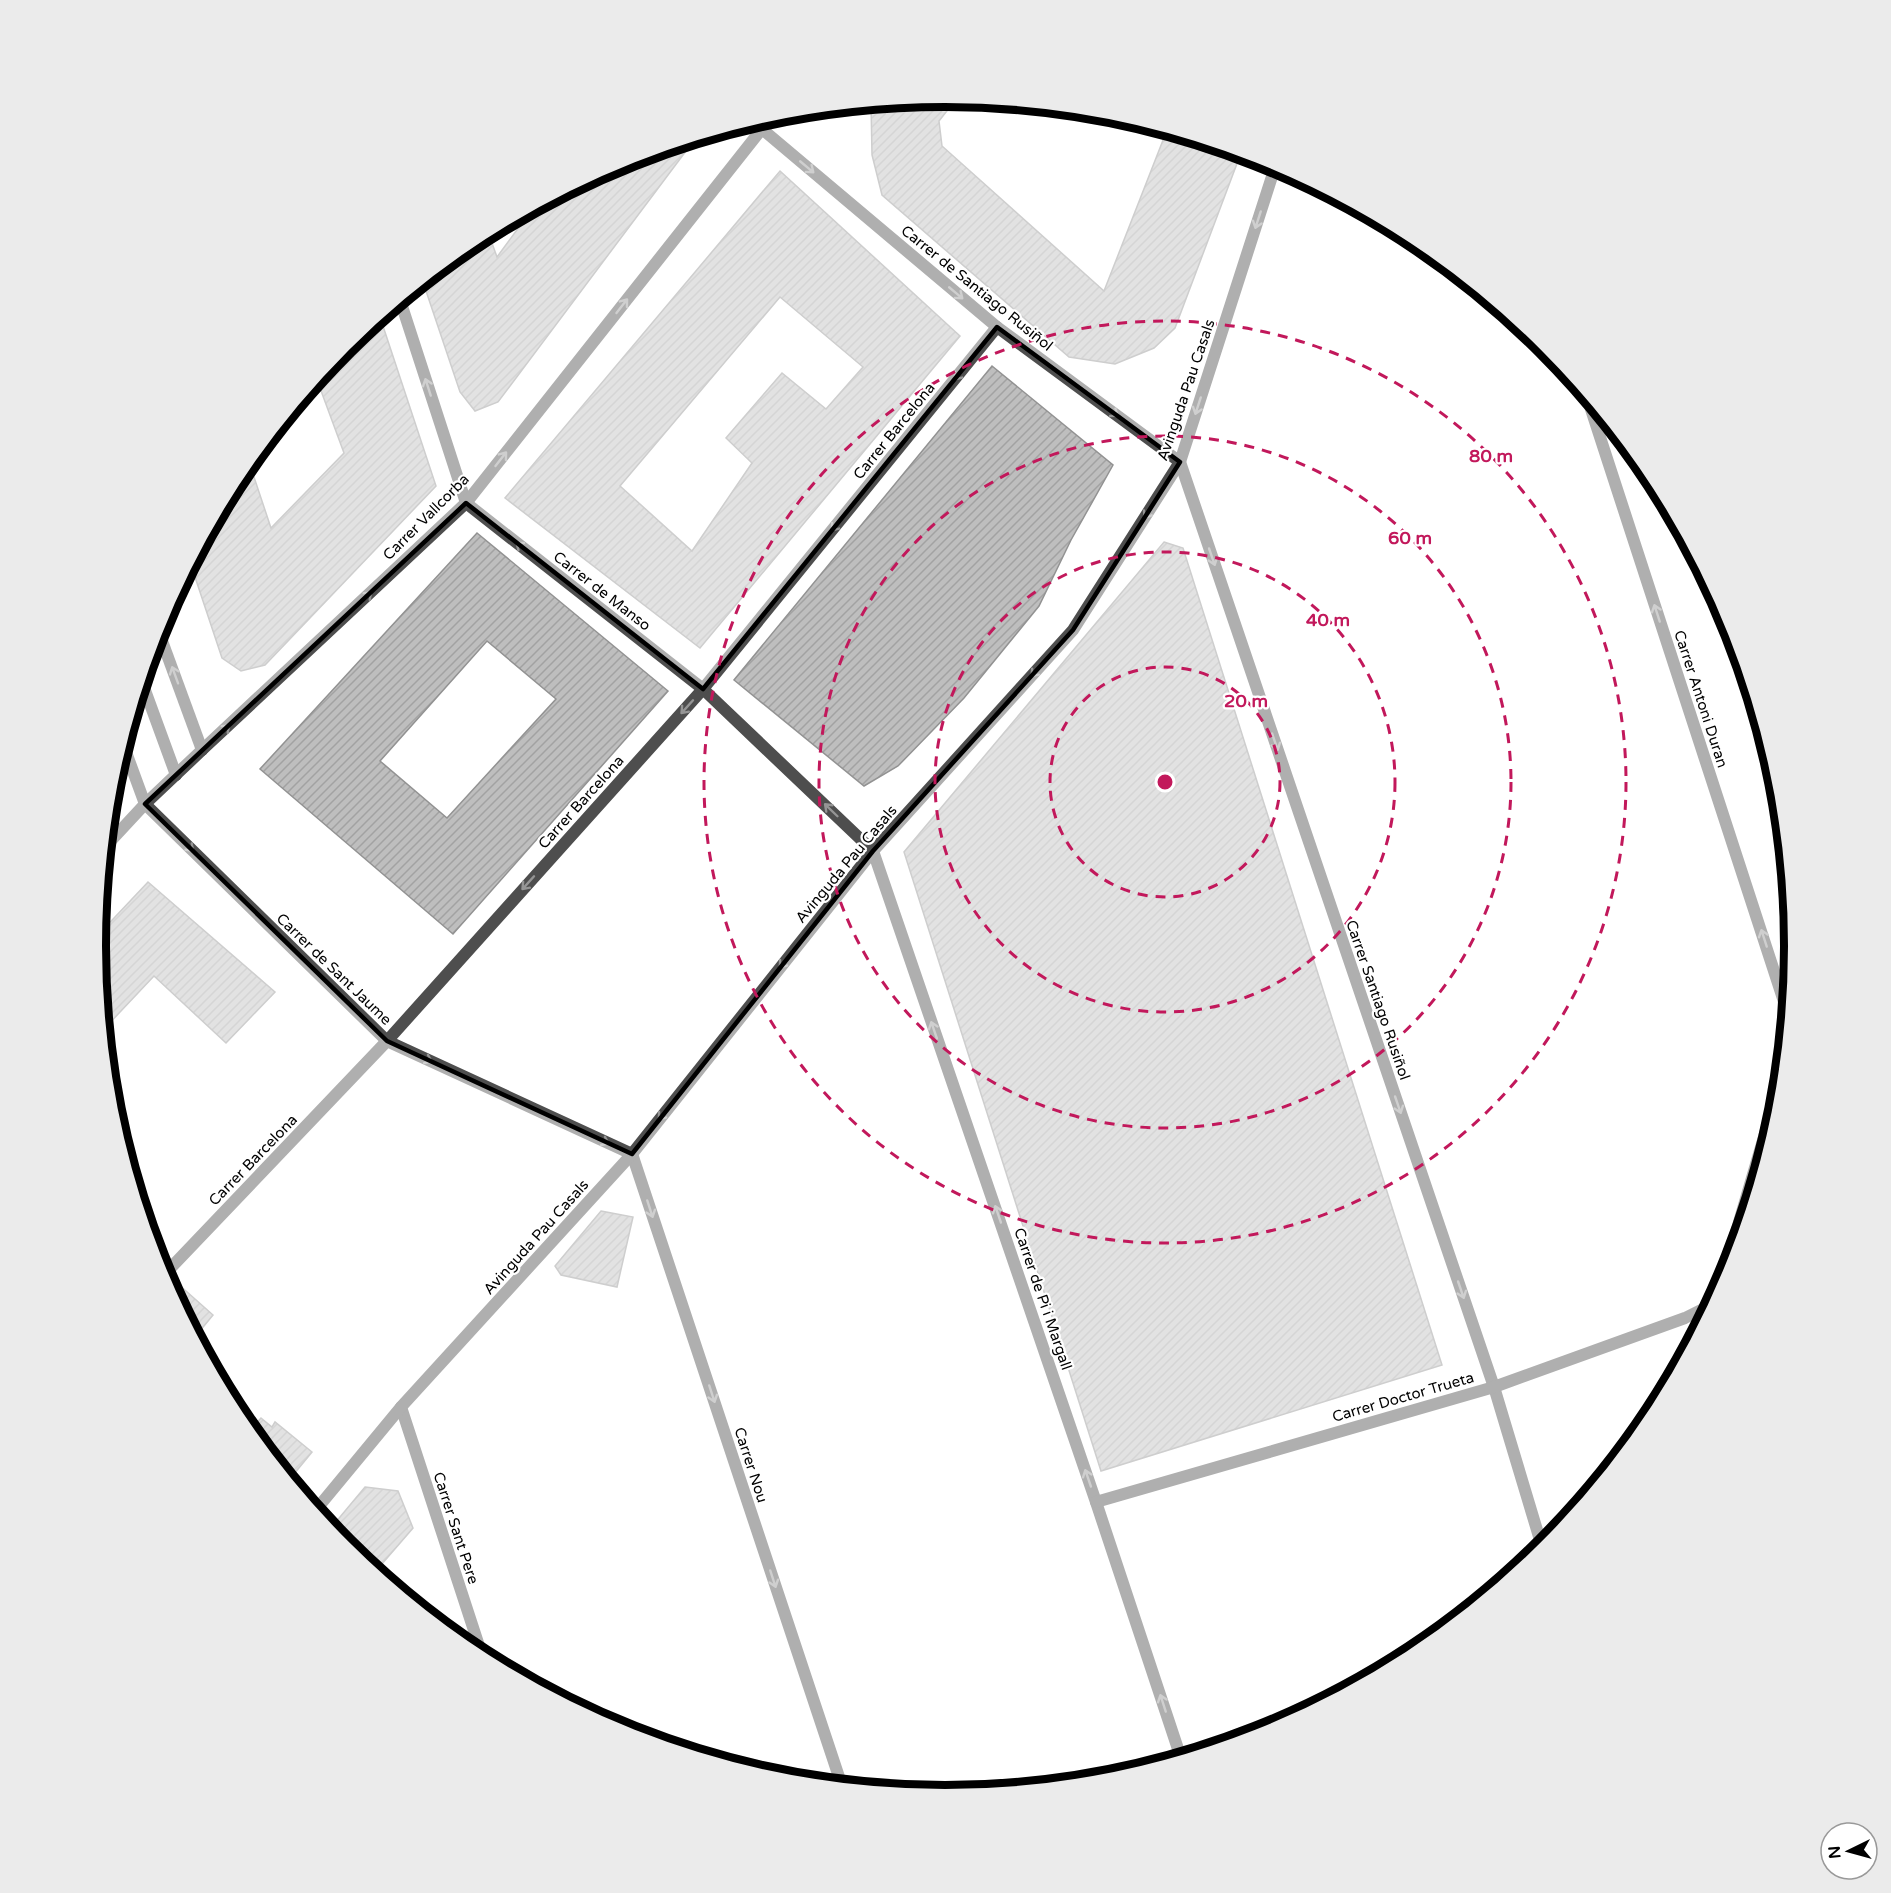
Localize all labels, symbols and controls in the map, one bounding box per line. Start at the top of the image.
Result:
one-way arrow [799,160,815,173]
one-way arrow [1252,210,1263,229]
street label: Carrer de Santiago Rusiñol [898,221,1056,355]
one-way arrow [948,286,964,299]
one-way arrow [615,298,628,314]
street label: Avinguda Pau Casals [1153,317,1219,463]
one-way arrow [954,365,967,381]
one-way arrow [422,378,433,397]
street label: Carrer Barcelona [849,379,939,483]
one-way arrow [1192,396,1203,415]
one-way arrow [1102,405,1118,417]
text: 80 m [1469,445,1513,467]
one-way arrow [494,451,507,467]
street label: Carrer Vallcorba [379,470,473,564]
one-way arrow [1142,503,1155,520]
one-way arrow [831,516,844,532]
text: 60 m [1388,527,1432,549]
one-way arrow [515,542,531,555]
street label: Carrer de Manso [550,547,654,635]
one-way arrow [1208,547,1219,566]
one-way arrow [357,591,372,605]
one-way arrow [1651,604,1662,623]
text: 40 m [1306,609,1350,631]
street label: Carrer Antoni Duran [1670,628,1732,770]
one-way arrow [1030,663,1044,678]
one-way arrow [168,666,179,685]
text: 20 m [1224,690,1268,712]
one-way arrow [680,699,694,714]
one-way arrow [215,724,230,738]
one-way arrow [1270,732,1281,751]
street label: Carrer Barcelona [534,752,628,852]
centre of rings [1155,772,1175,792]
street label: Avinguda Pau Casals [791,801,901,927]
one-way arrow [823,803,838,818]
one-way arrow [179,838,194,853]
one-way arrow [521,876,535,891]
street label: Carrer de Sant Jaume [273,909,395,1029]
street label: Carrer Santiago Rusiñol [1342,918,1414,1082]
one-way arrow [1757,929,1768,948]
one-way arrow [779,952,792,968]
one-way arrow [928,1021,939,1040]
one-way arrow [415,1053,433,1065]
one-way arrow [1394,1096,1405,1114]
one-way arrow [657,1105,670,1121]
street label: Carrer Barcelona [205,1111,301,1209]
one-way arrow [592,1134,610,1146]
street label: Avinguda Pau Casals [480,1176,592,1298]
one-way arrow [645,1199,656,1218]
one-way arrow [991,1205,1002,1224]
street label: Carrer de Pi i Margall [1010,1226,1076,1372]
one-way arrow [1456,1280,1467,1299]
street label: Carrer Doctor Trueta [1330,1368,1476,1426]
one-way arrow [707,1384,718,1403]
street label: Carrer Nou [730,1425,772,1505]
one-way arrow [1082,1469,1093,1488]
street label: Carrer Sant Pere [429,1470,483,1586]
one-way arrow [769,1569,780,1588]
one-way arrow [1157,1694,1168,1713]
north arrow [1819,1821,1879,1881]
text: N [1825,1845,1846,1859]

